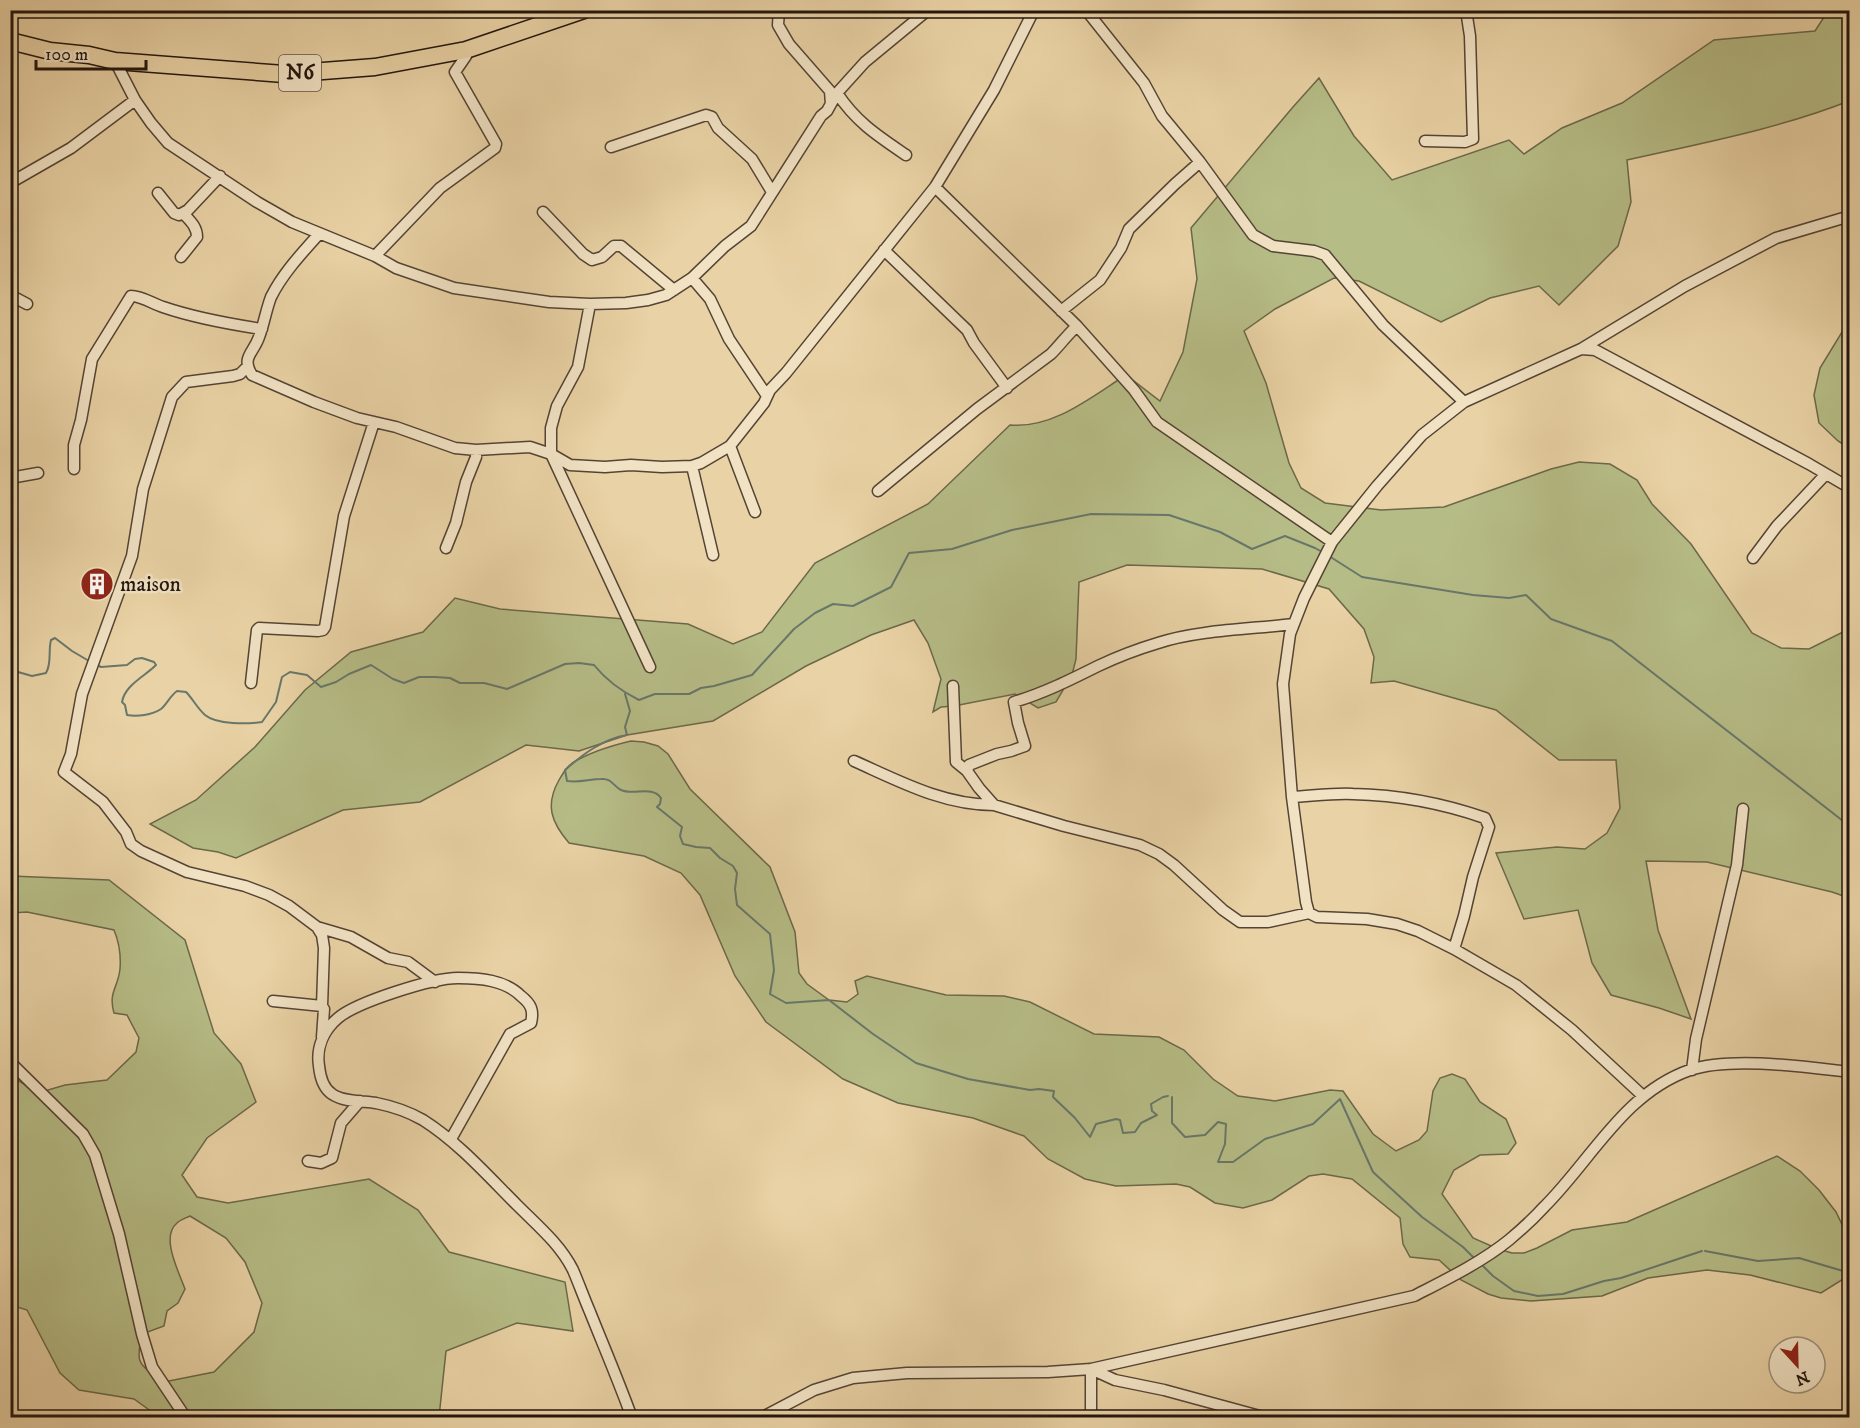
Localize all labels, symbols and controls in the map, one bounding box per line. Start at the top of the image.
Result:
scale bar [36,33,146,71]
text: 100 m [45,44,88,66]
road number: N6 [279,55,321,91]
building icon: maison [79,566,115,602]
place label: maison [120,571,182,598]
north arrow [1767,1335,1827,1395]
text: N [1792,1366,1812,1390]

